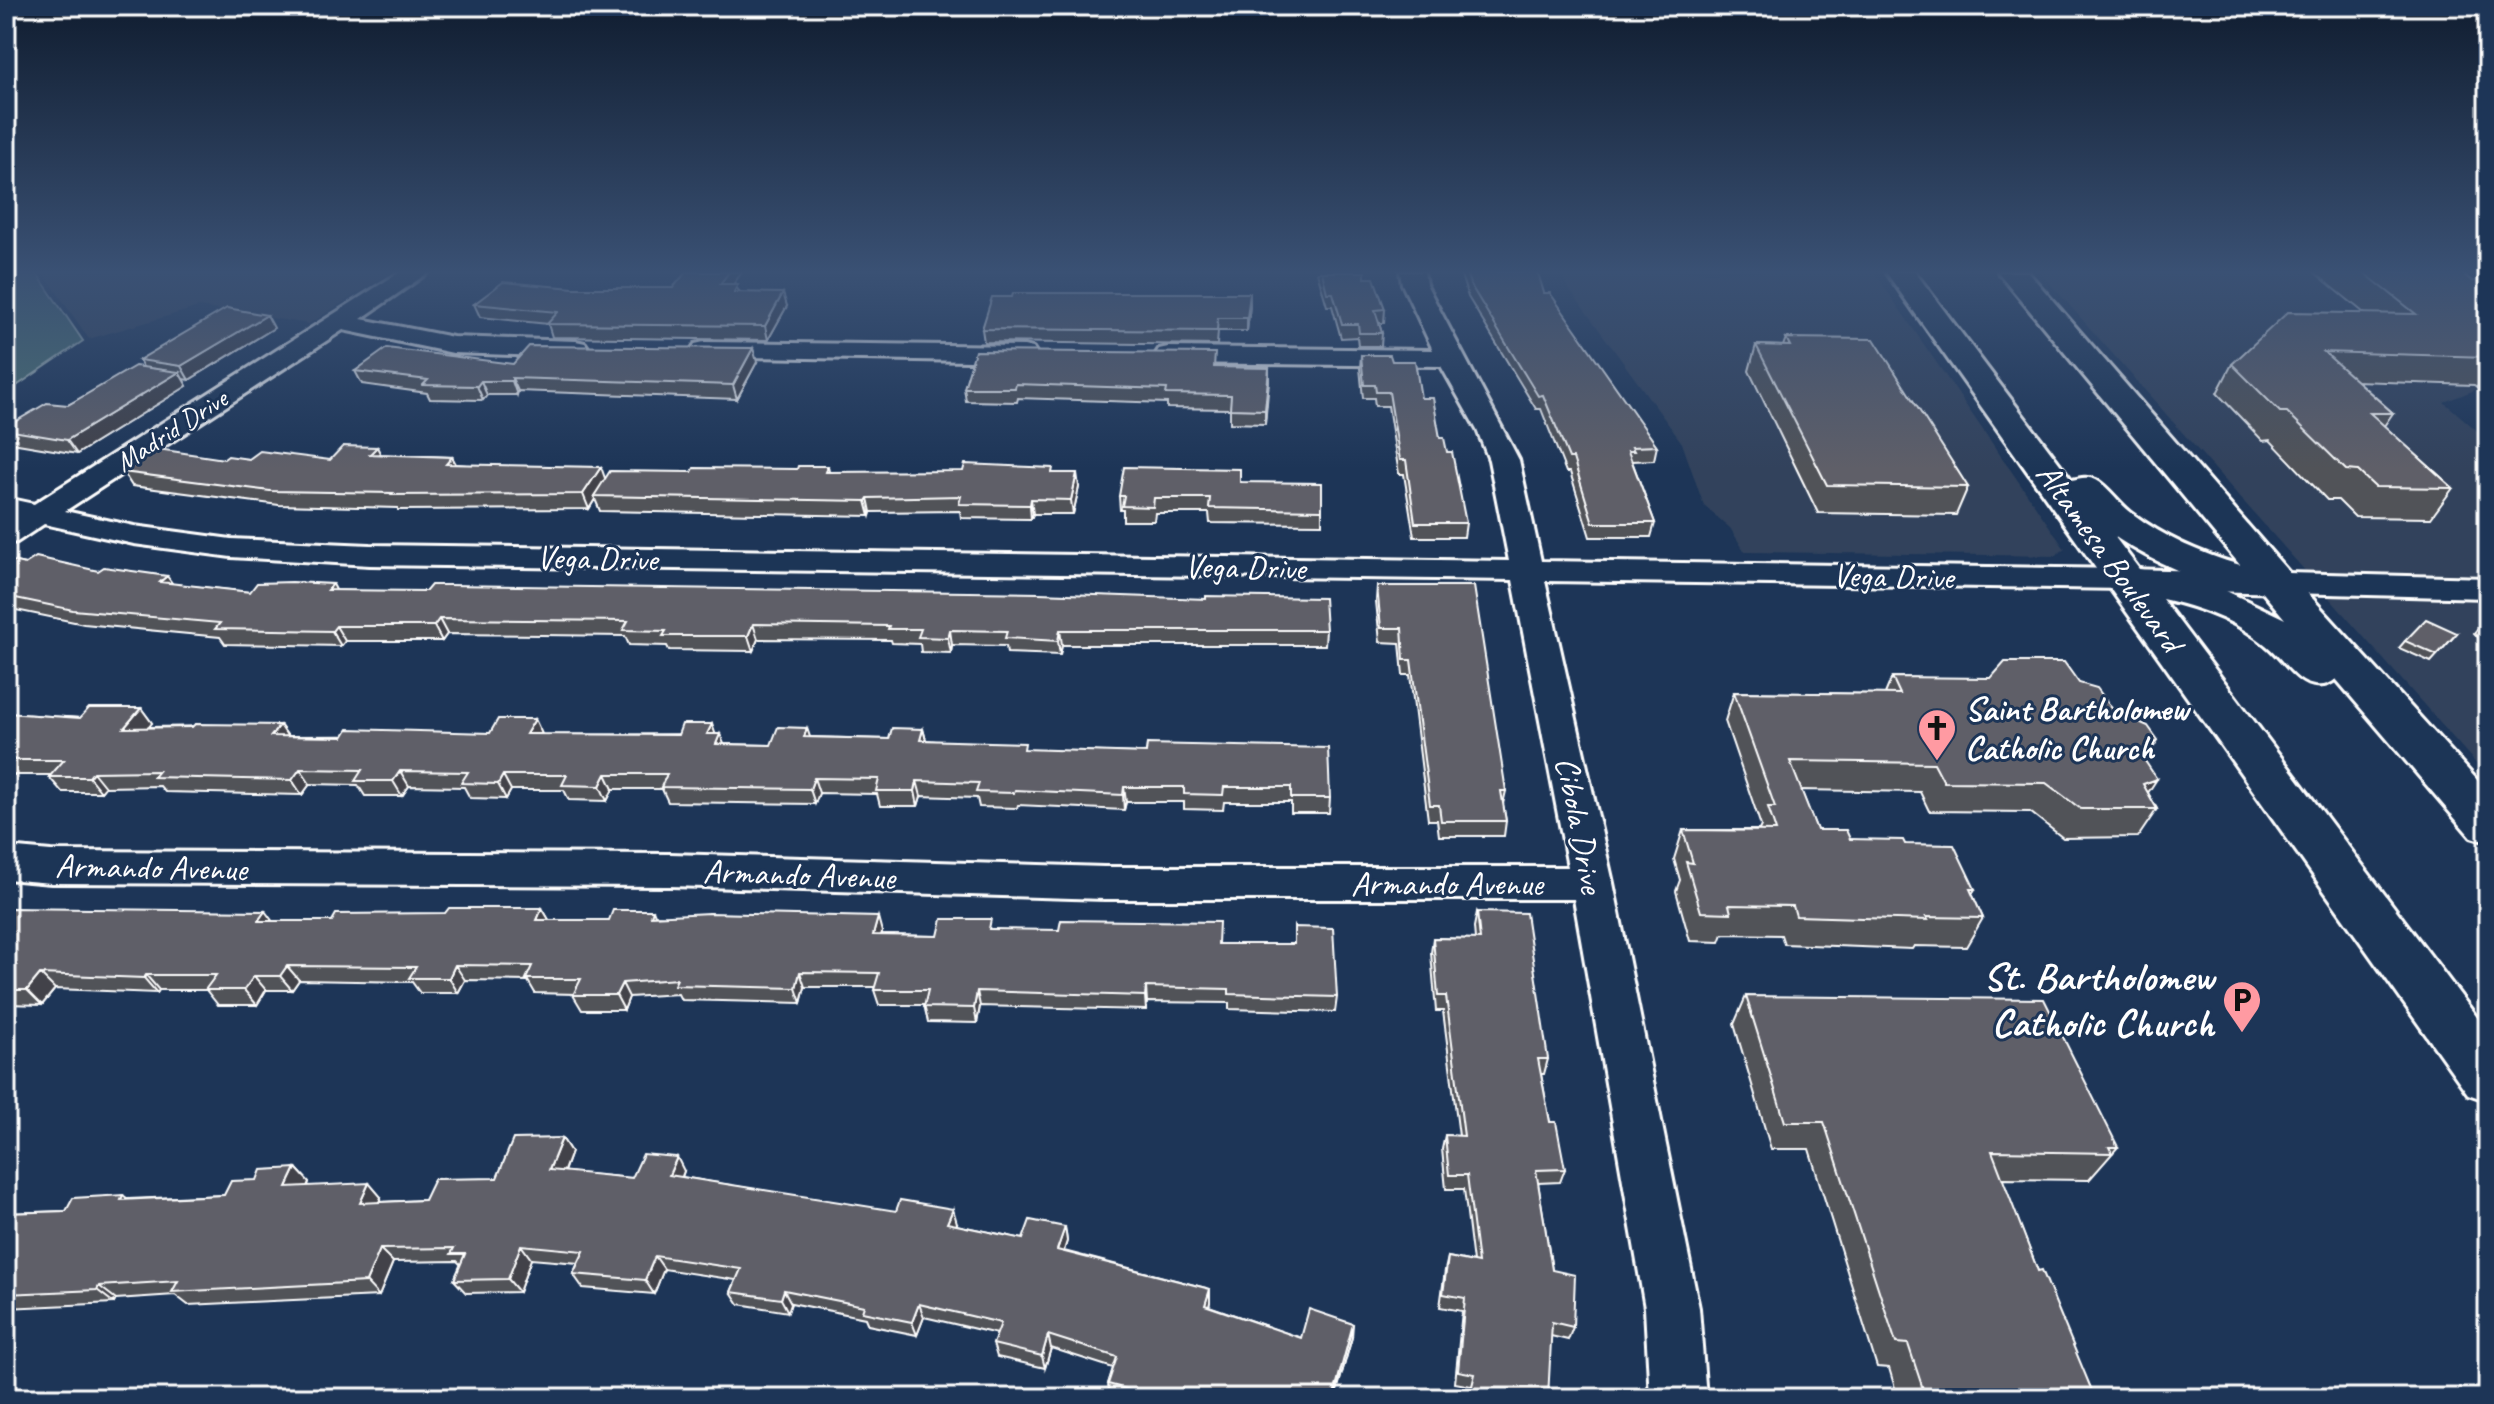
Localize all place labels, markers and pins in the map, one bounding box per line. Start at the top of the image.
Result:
place label: Saint Bartholomew Catholic Church [1965,687,2192,769]
church icon: Saint Bartholomew Catholic Church [1916,707,1958,762]
place label: St. Bartholomew Catholic Church [1983,952,2217,1048]
parking icon: St. Bartholomew Catholic Church [2221,979,2263,1034]

